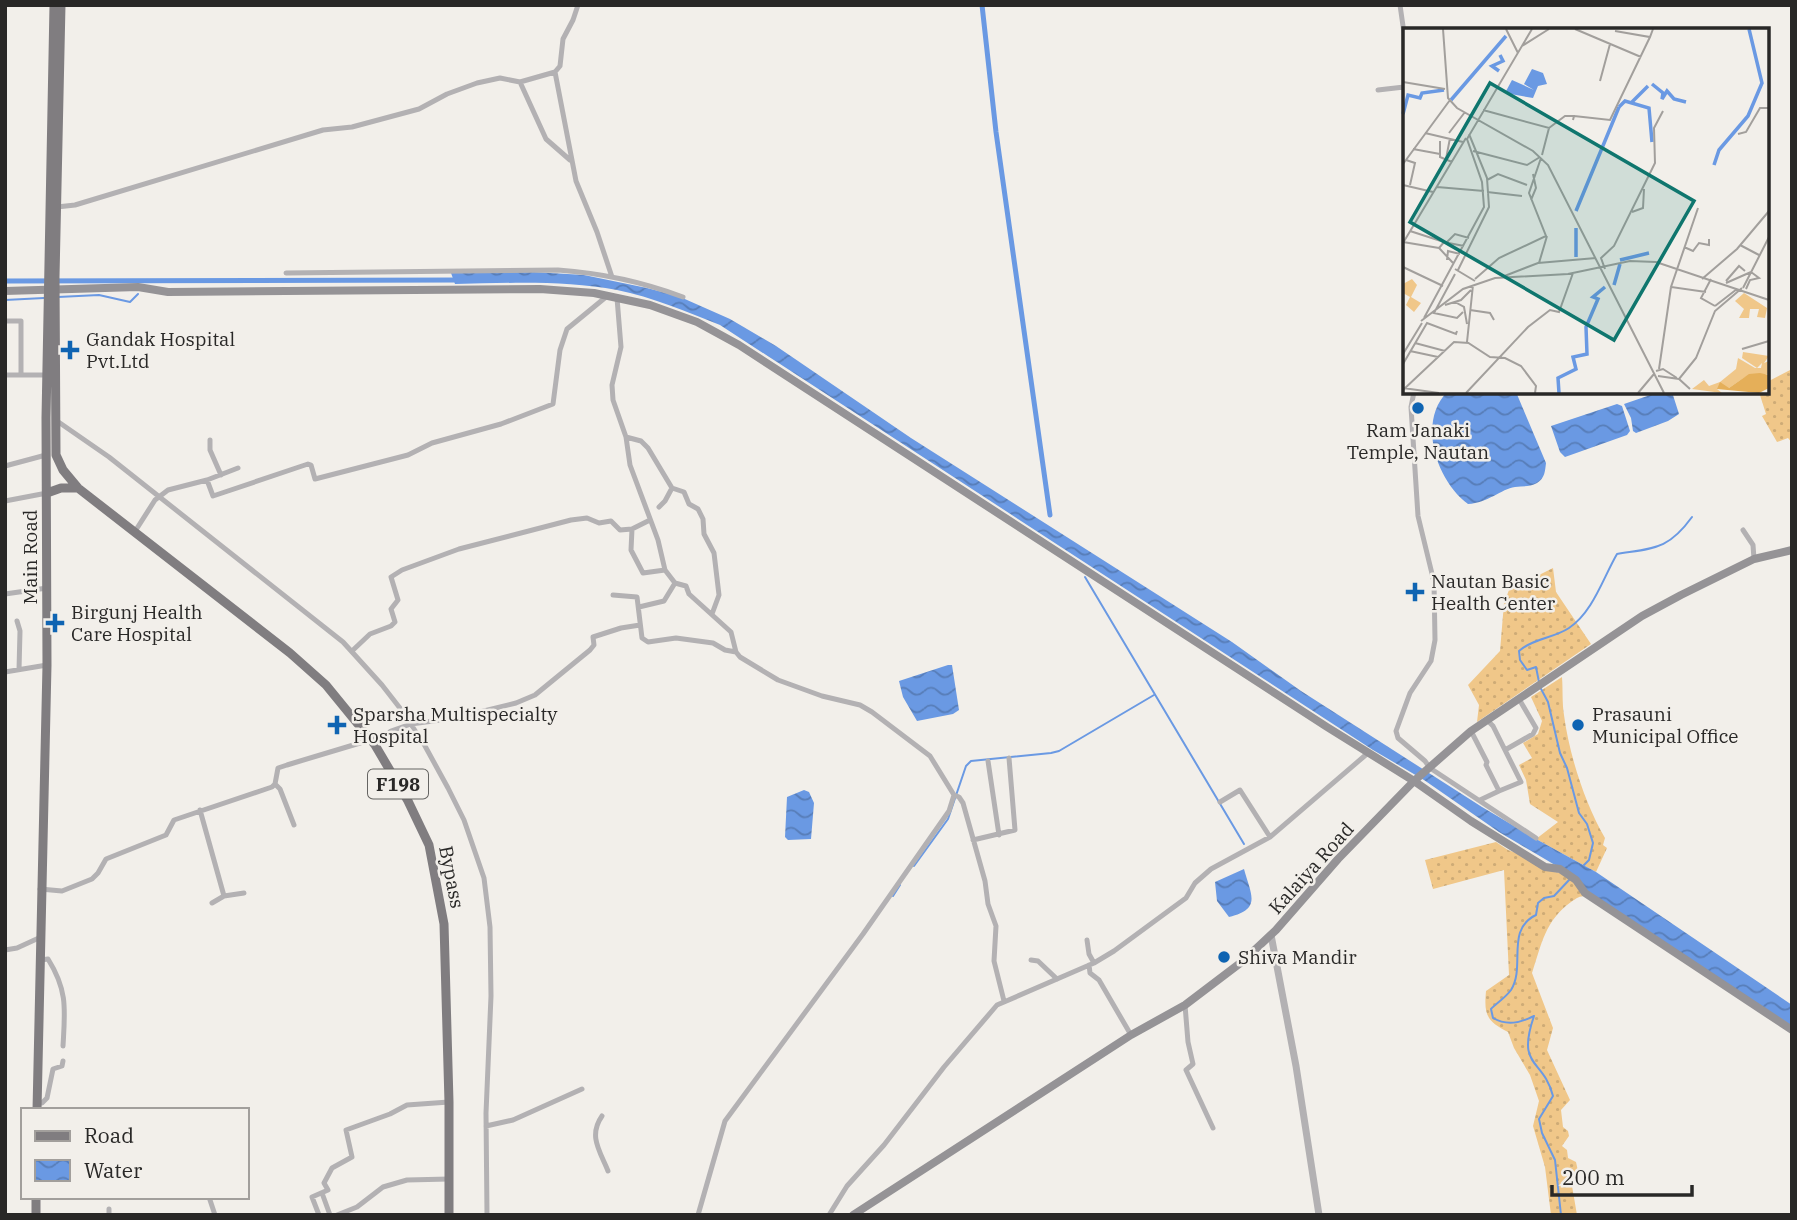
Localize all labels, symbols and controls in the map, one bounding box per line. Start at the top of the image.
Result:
inset map [1403,28,1769,394]
place label: Gandak Hospital Pvt.Ltd [86,327,235,373]
marker: Gandak Hospital Pvt.Ltd [60,340,80,360]
marker: Ram Janaki Temple, Nautan [1410,400,1426,416]
place label: Ram Janaki Temple, Nautan [1347,418,1489,464]
street label: Main Road [18,510,42,604]
place label: Nautan Basic Health Center [1431,569,1556,615]
marker: Nautan Basic Health Center [1405,582,1425,602]
place label: Birgunj Health Care Hospital [71,600,203,646]
marker: Birgunj Health Care Hospital [45,613,65,633]
place label: Sparsha Multispecialty Hospital [353,702,558,748]
place label: Prasauni Municipal Office [1592,702,1739,748]
marker: Sparsha Multispecialty Hospital [327,715,347,735]
marker: Prasauni Municipal Office [1570,717,1586,733]
road number: F198 [368,770,428,798]
street label: Kalaiya Road [1263,817,1359,919]
street label: Bypass [434,844,470,910]
place label: Shiva Mandir [1238,945,1357,969]
marker: Shiva Mandir [1216,949,1232,965]
legend [21,1108,248,1199]
text: Road [84,1121,134,1149]
scale bar [1552,1154,1692,1198]
text: Water [84,1156,143,1184]
text: 200 m [1562,1163,1625,1191]

